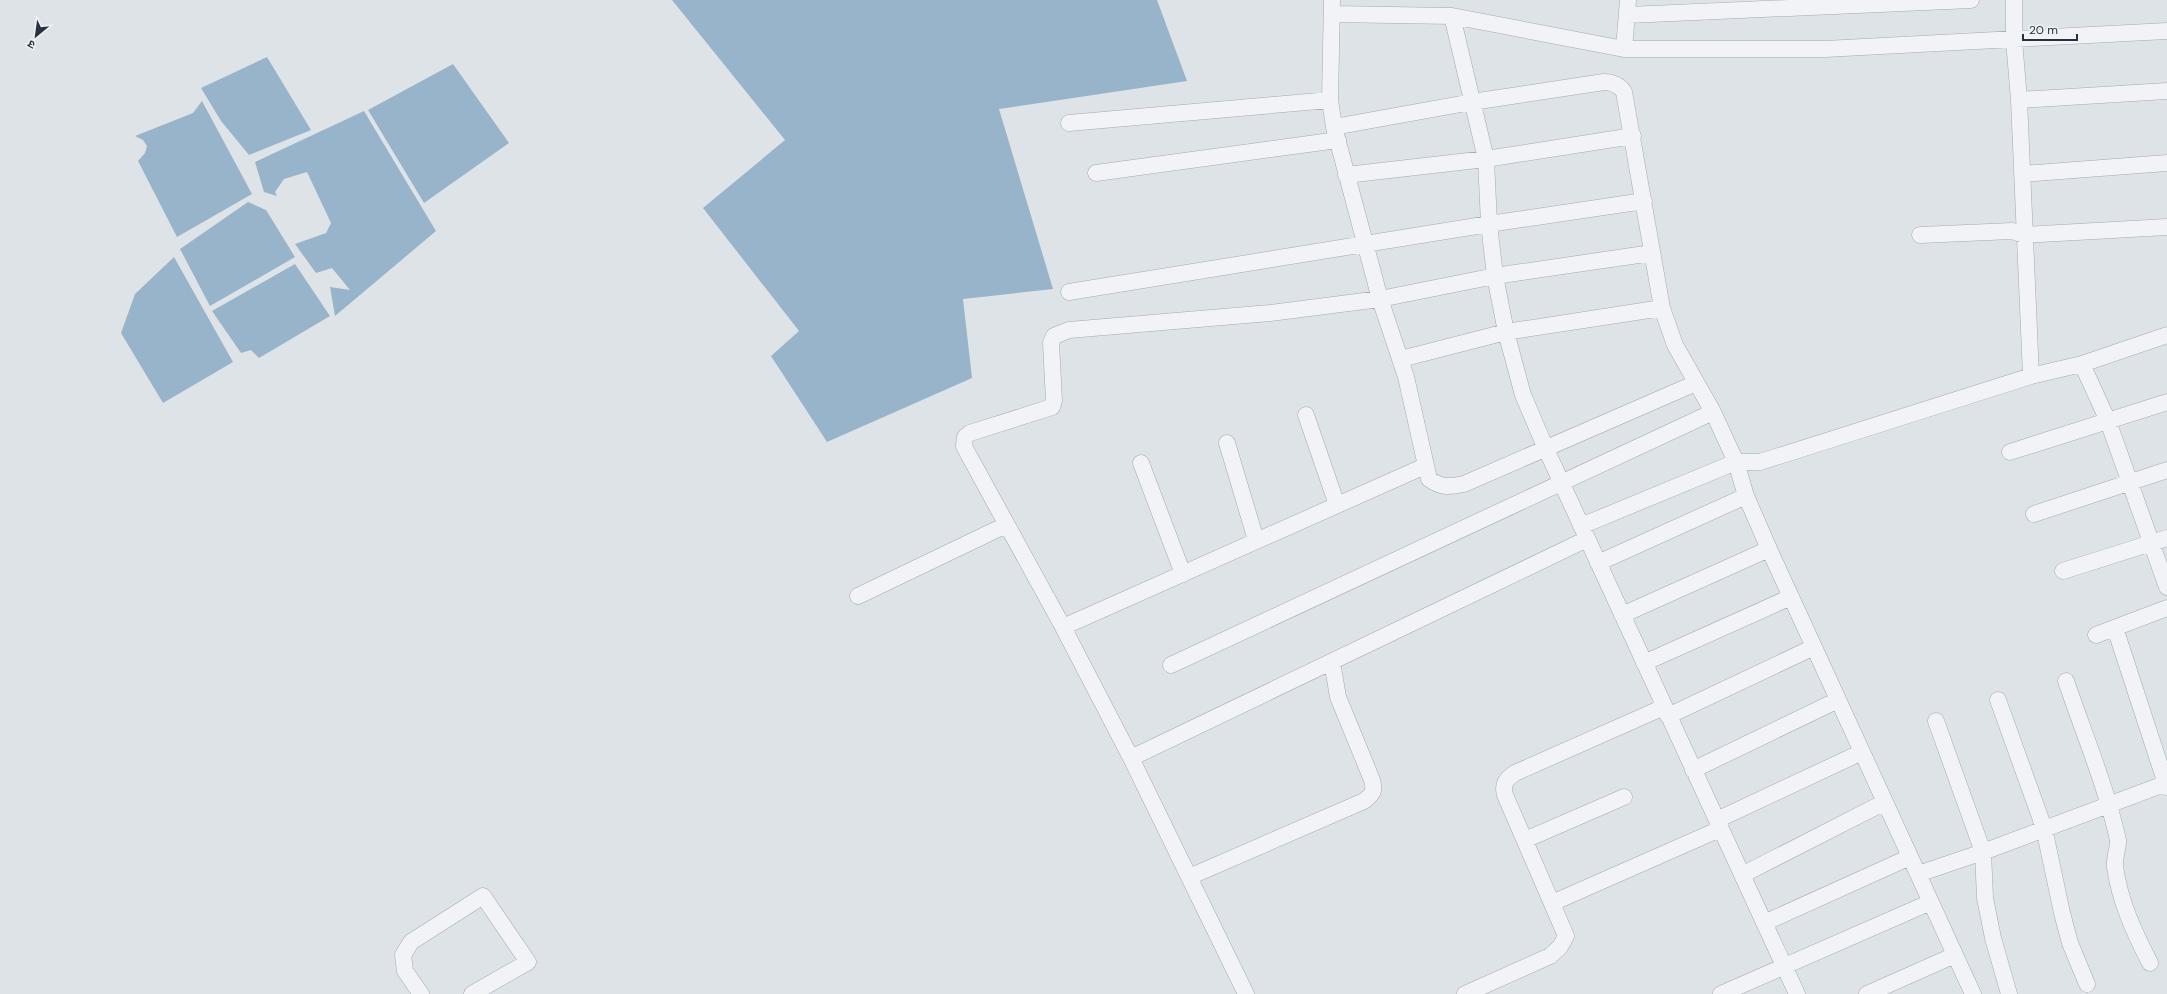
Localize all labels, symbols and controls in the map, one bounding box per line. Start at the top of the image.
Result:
north arrow [16,16,56,56]
scale bar [2023,16,2077,42]
text: 20 m [2029,22,2058,38]
text: उ [24,37,37,52]

